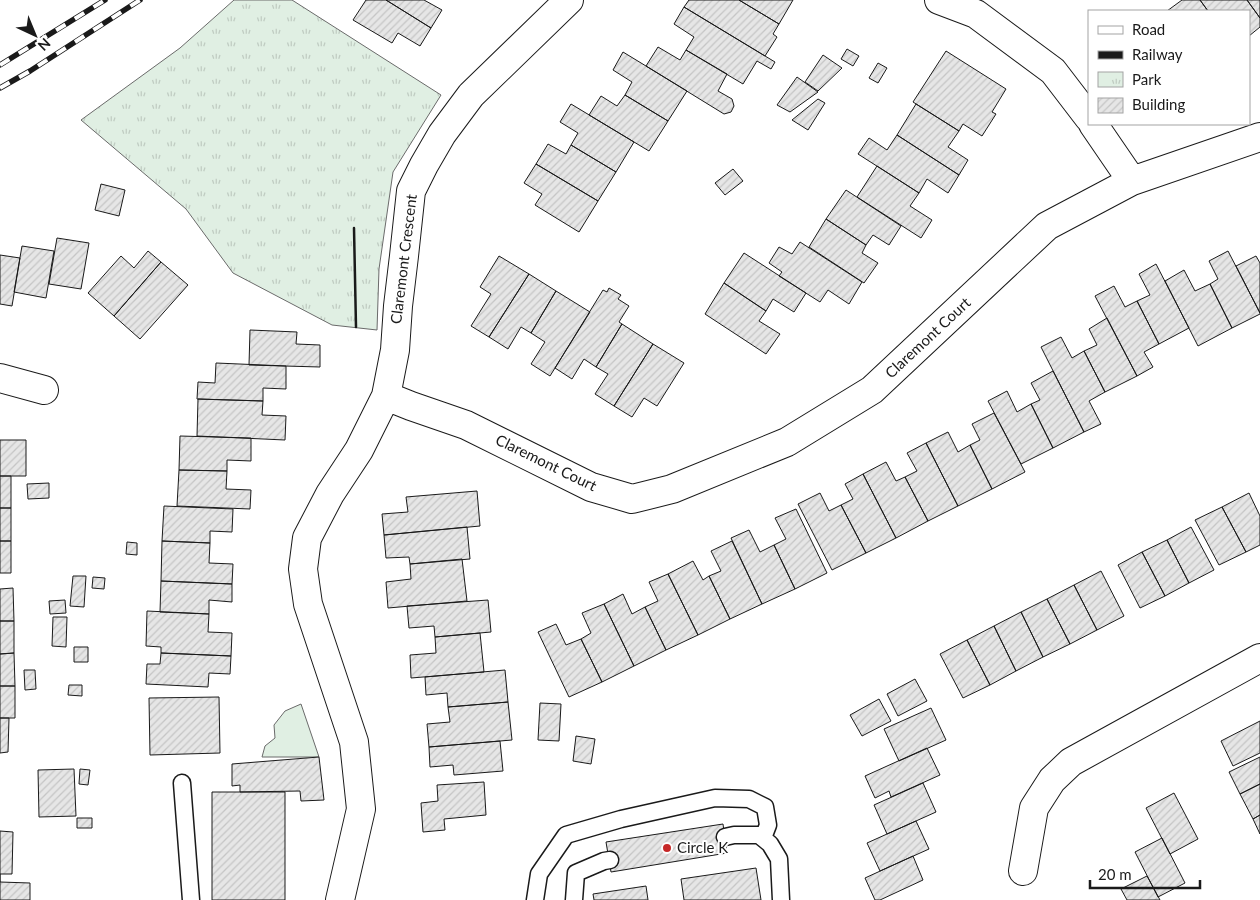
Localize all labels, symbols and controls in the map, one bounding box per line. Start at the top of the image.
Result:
north arrow [10,10,60,60]
legend [1088,10,1250,125]
text: Road [1132,20,1165,38]
text: N [35,35,54,55]
text: Railway [1132,45,1183,63]
text: Park [1132,70,1162,88]
text: Building [1132,95,1185,113]
street label: Claremont Crescent [386,192,420,325]
street label: Claremont Court [881,293,974,381]
street label: Claremont Court [493,430,600,495]
place label: Circle K [677,838,728,856]
marker: Circle K [661,842,673,854]
scale bar [1090,858,1200,890]
text: 20 m [1098,865,1132,883]

